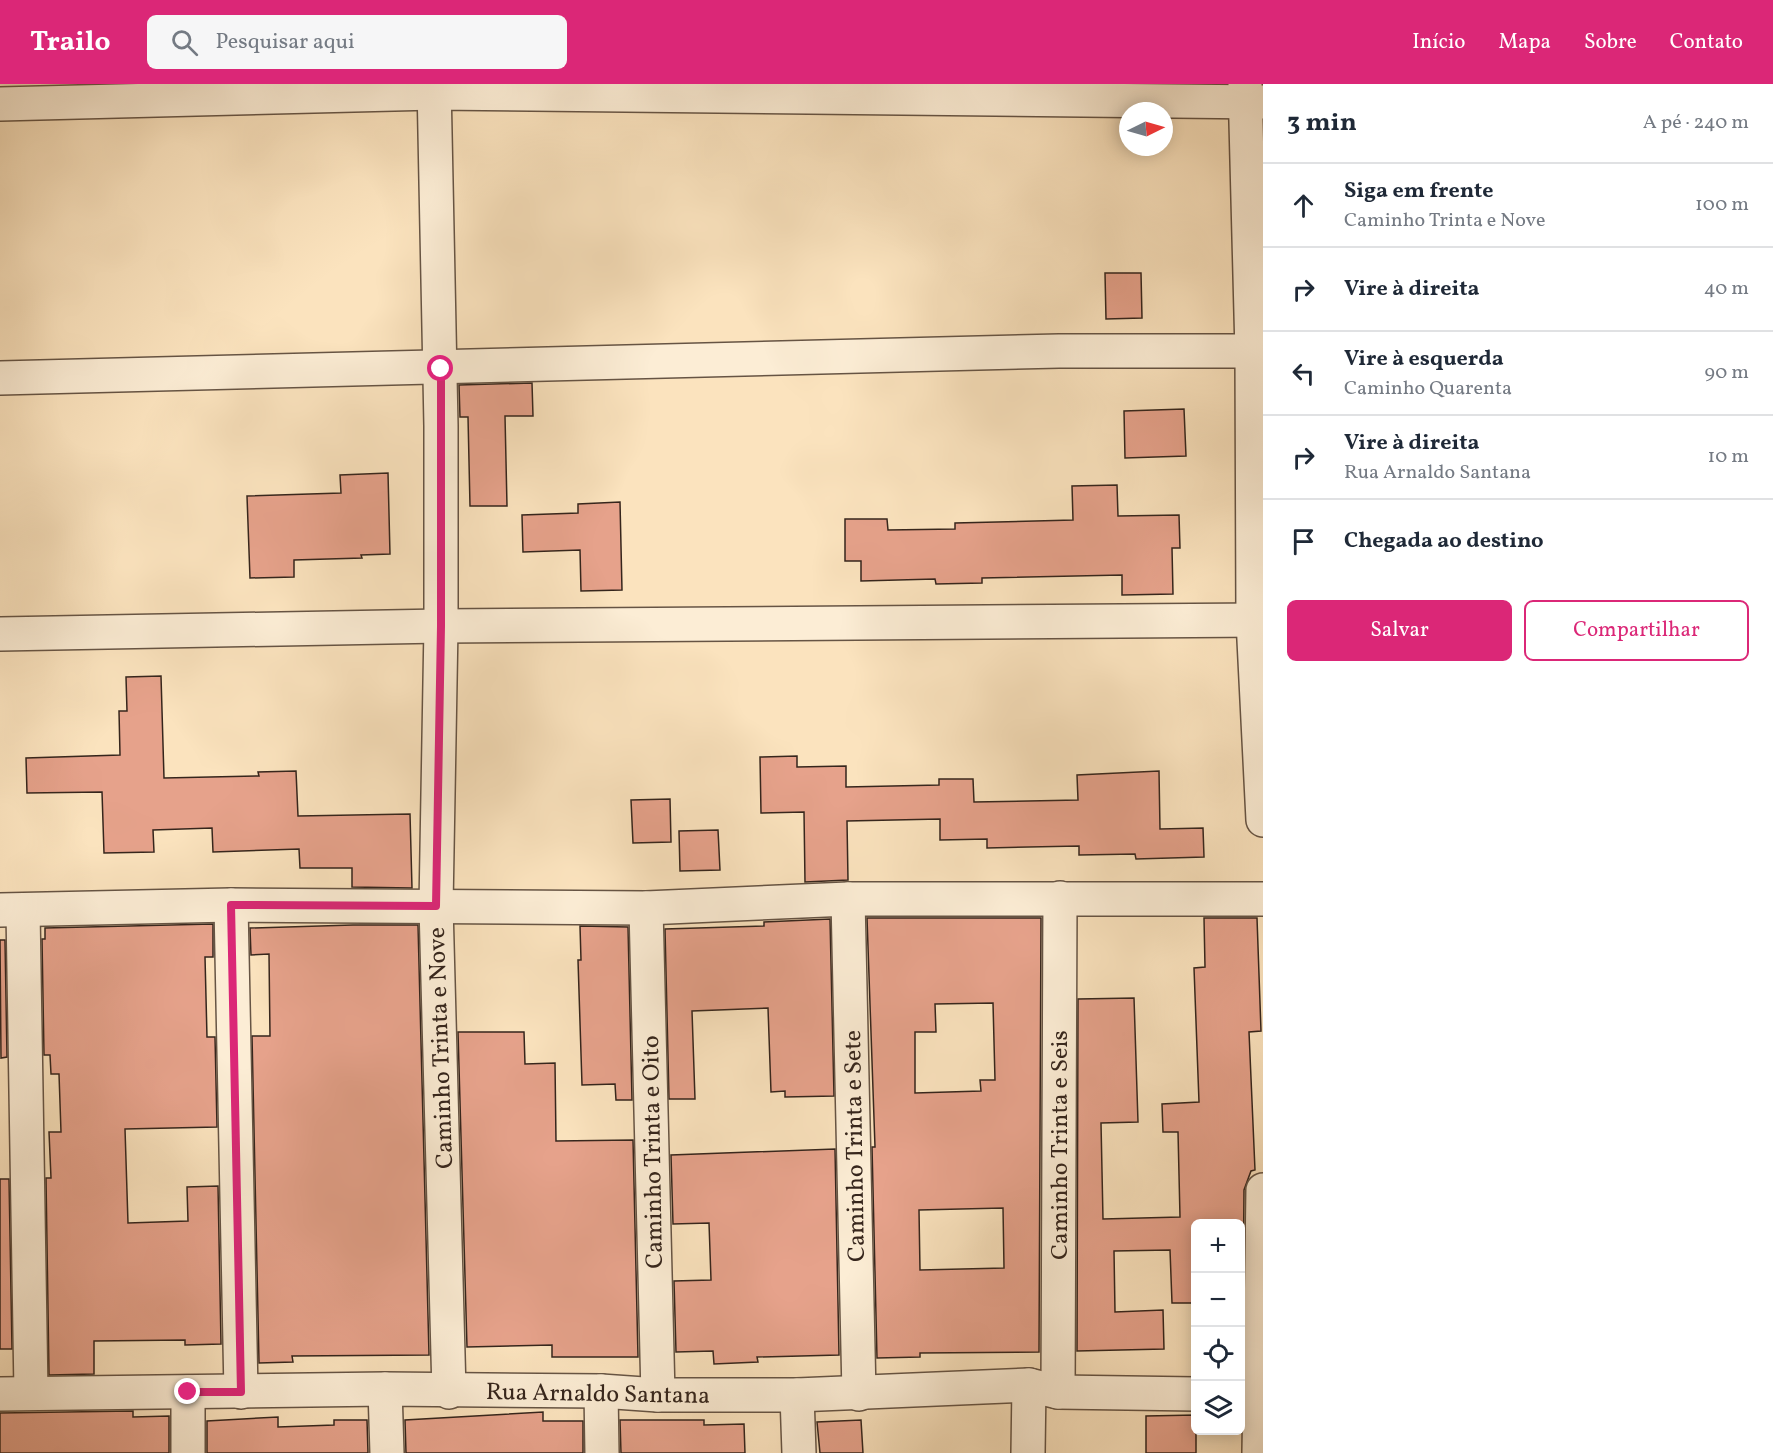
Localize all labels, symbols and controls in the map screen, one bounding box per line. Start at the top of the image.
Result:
search box [147,15,567,69]
text: Trailo [30,23,111,62]
icon: search [168,26,201,59]
text: Pesquisar aqui [216,27,355,58]
text: Início [1412,28,1465,57]
text: Mapa [1498,28,1551,57]
text: Sobre [1584,28,1637,57]
text: Contato [1670,28,1743,57]
north arrow [1119,102,1173,156]
text: 3 min [1287,105,1357,141]
text: A pé · 240 m [1643,109,1749,137]
text: Siga em frente [1344,176,1494,207]
icon: ahead [1287,189,1320,222]
text: 100 m [1695,191,1749,219]
text: Caminho Trinta e Nove [1344,207,1545,235]
icon: right [1287,273,1320,306]
text: Vire à direita [1344,274,1480,305]
text: 40 m [1704,275,1749,303]
text: Vire à esquerda [1344,344,1504,375]
route start [427,355,453,381]
icon: left [1287,357,1320,390]
text: 90 m [1705,359,1749,387]
text: Caminho Quarenta [1344,375,1512,403]
text: Vire à direita [1344,428,1480,459]
icon: right [1287,441,1320,474]
text: 10 m [1708,443,1749,471]
text: Rua Arnaldo Santana [1344,459,1531,487]
icon: arrive [1287,525,1320,558]
text: Chegada ao destino [1344,526,1544,557]
button: Salvar [1287,600,1512,661]
button: Compartilhar [1524,600,1749,661]
street label: Caminho Trinta e Nove [421,927,463,1169]
street label: Caminho Trinta e Sete [837,1030,875,1262]
street label: Caminho Trinta e Seis [1044,1030,1078,1260]
street label: Caminho Trinta e Oito [635,1035,673,1269]
map controls [1191,1219,1245,1435]
button: + [1191,1219,1245,1273]
button: − [1191,1273,1245,1327]
button: locate [1191,1327,1245,1381]
street label: Rua Arnaldo Santana [485,1376,710,1414]
route end [174,1378,200,1404]
button: layers [1191,1381,1245,1435]

